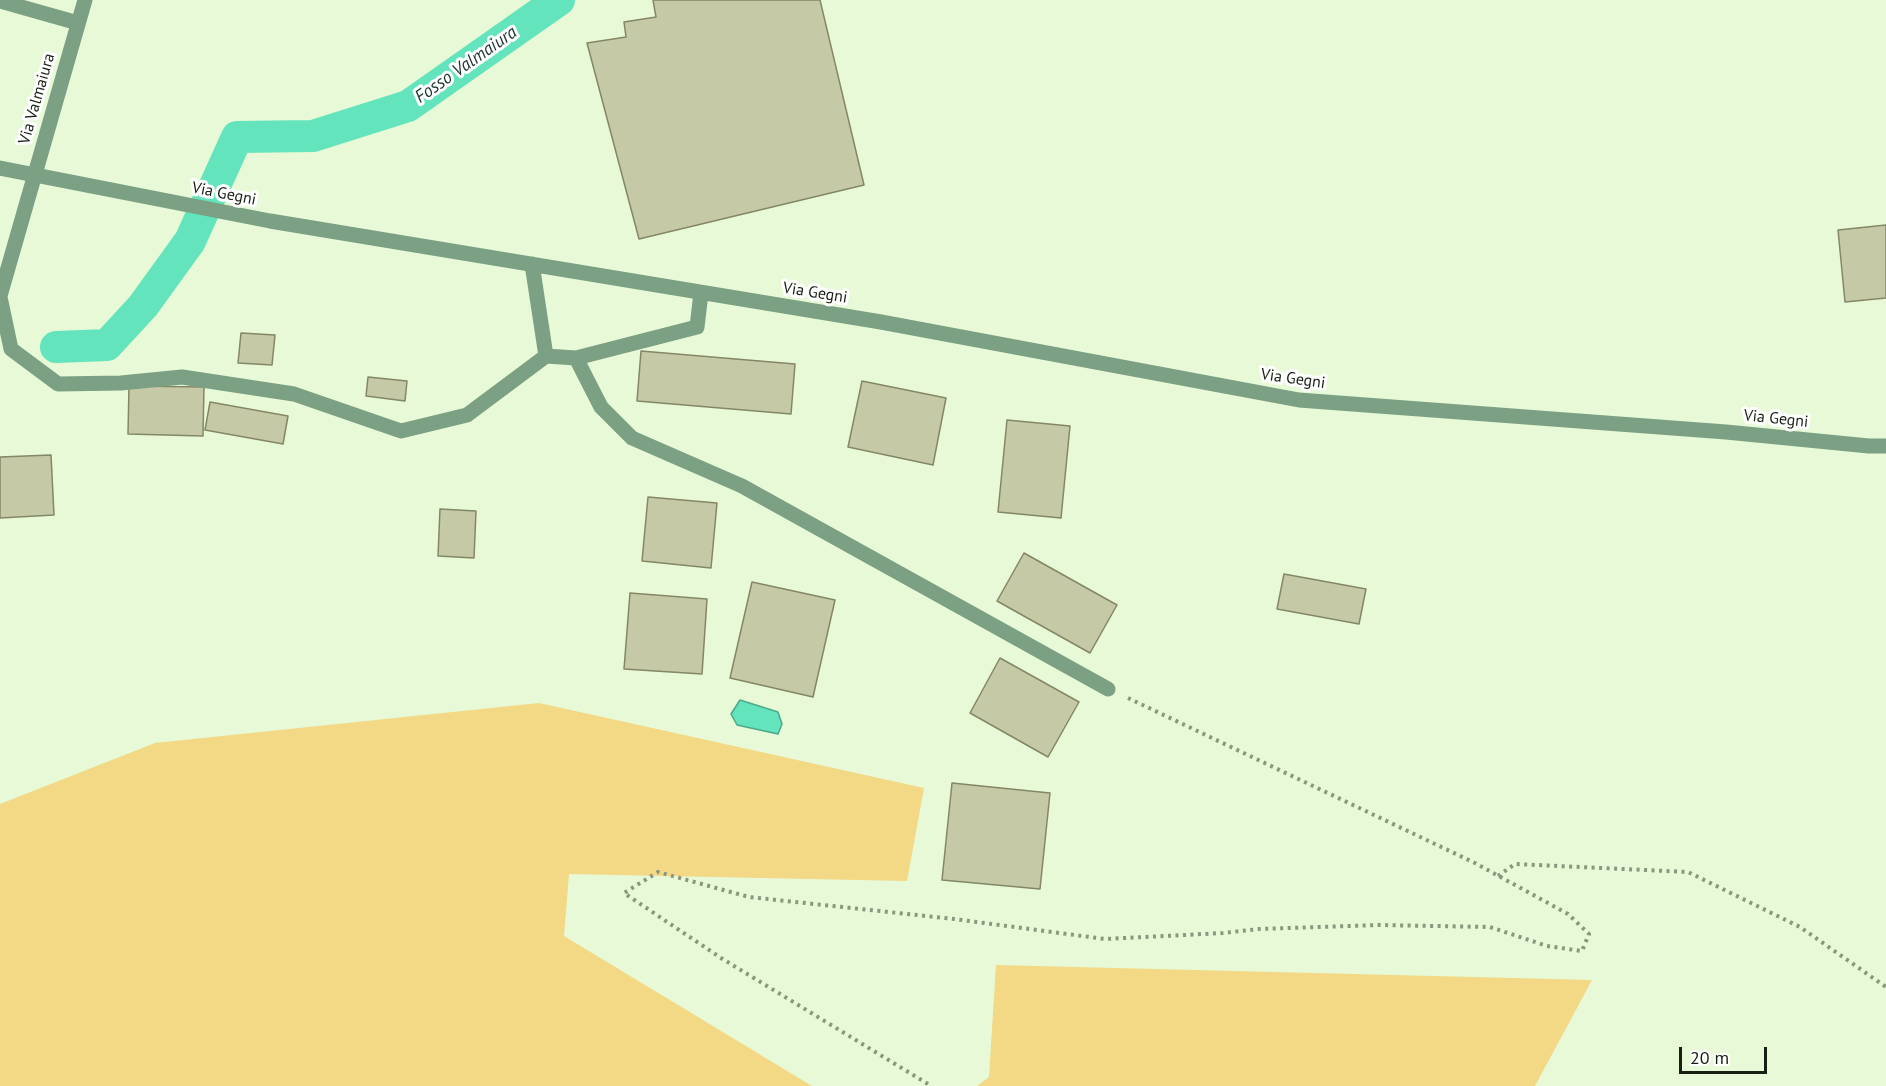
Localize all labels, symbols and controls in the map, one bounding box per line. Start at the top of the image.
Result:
water label: Fosso Valmaiura [411,22,521,108]
street label: Via Valmaiura [15,51,59,147]
street label: Via Gegni [190,178,258,210]
street label: Via Gegni [781,278,849,308]
street label: Via Gegni [1260,365,1326,393]
street label: Via Gegni [1743,406,1809,432]
scale bar [1682,1035,1770,1073]
text: 20 m [1690,1046,1729,1069]

